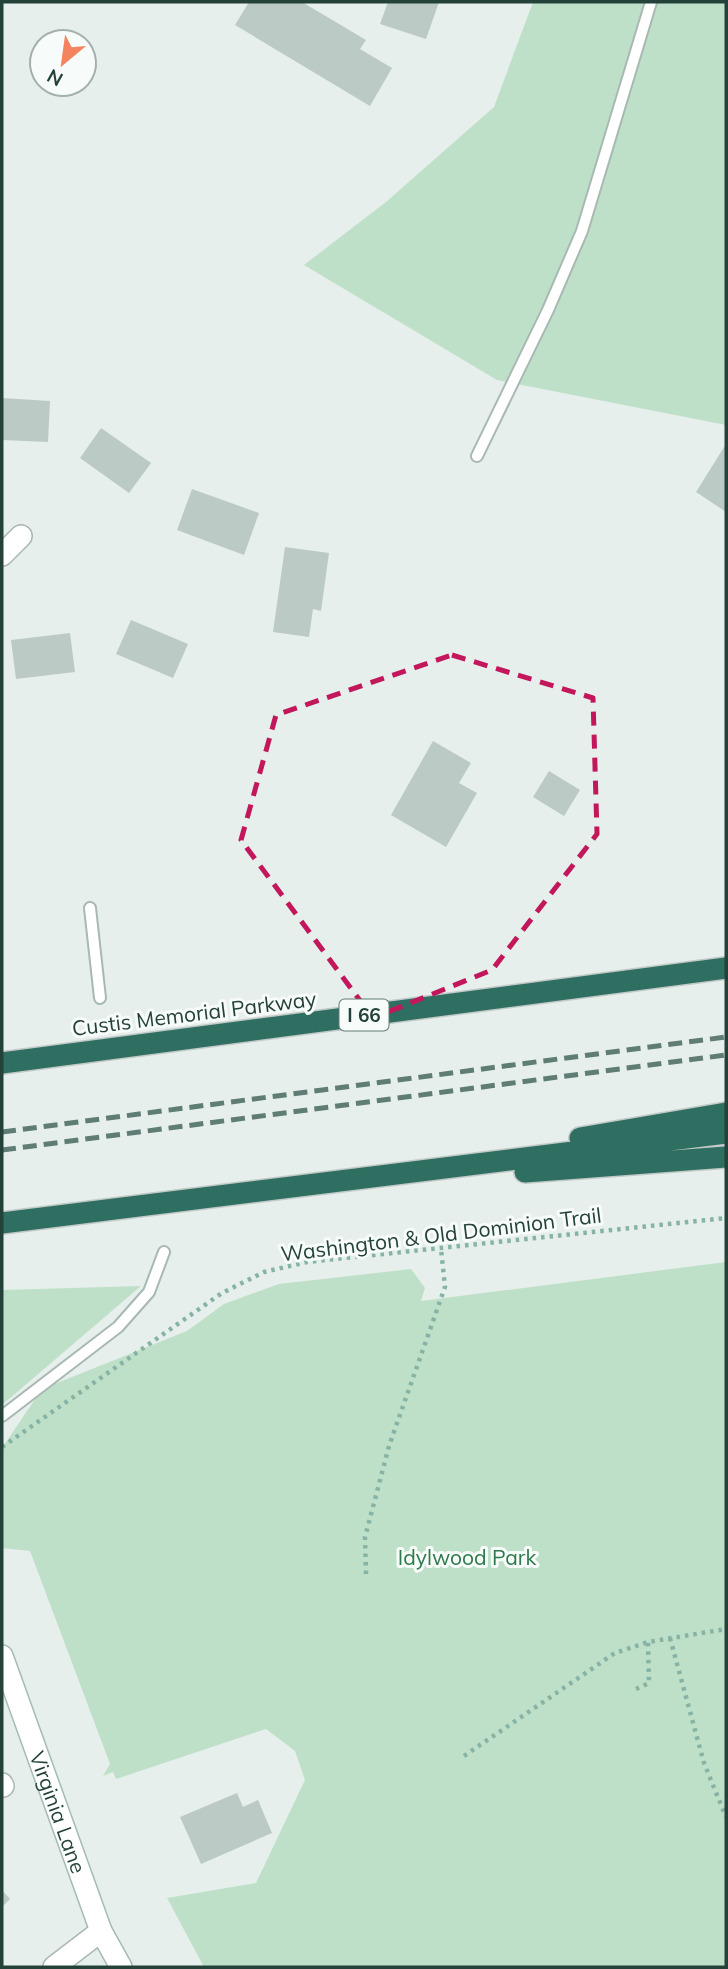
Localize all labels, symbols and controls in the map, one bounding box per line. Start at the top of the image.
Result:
north arrow [28,28,98,98]
text: N [43,64,67,92]
street label: Custis Memorial Parkway [70,985,318,1041]
road number: I 66 [340,1000,388,1030]
street label: Washington & Old Dominion Trail [279,1201,603,1267]
park label: Idylwood Park [398,1544,536,1570]
street label: Virginia Lane [24,1748,92,1877]

